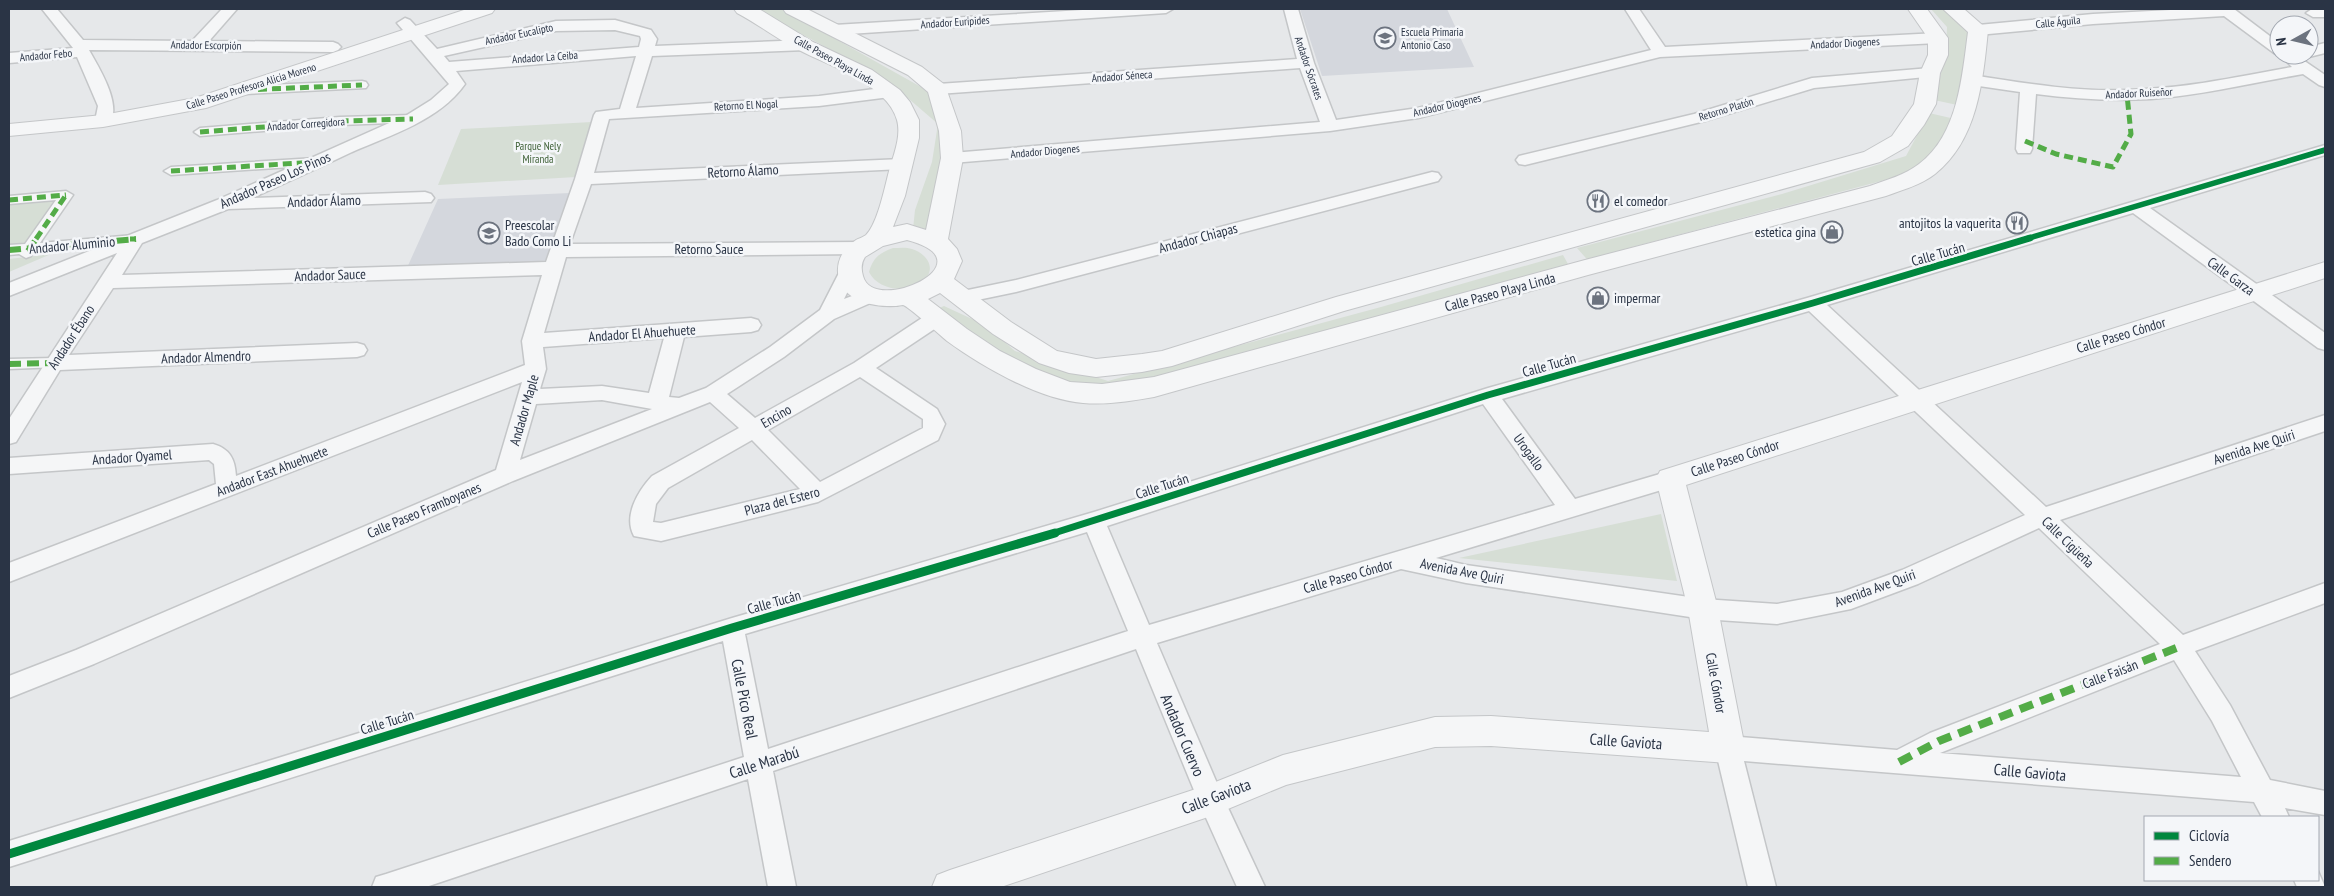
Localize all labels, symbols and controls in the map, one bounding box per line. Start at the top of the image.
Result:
street label: Andador Euripides [920,13,990,31]
street label: Calle Águila [2035,13,2081,31]
north arrow [2269,15,2319,65]
street label: Andador Eucalipto [484,20,555,48]
place label: Escuela Primaria Antonio Caso [1401,25,1463,52]
school or university icon: Escuela Primaria Antonio Caso [1373,26,1397,50]
street label: Calle Paseo Playa Linda [792,32,876,88]
street label: Andador Sócrates [1292,34,1326,102]
street label: Andador Diogenes [1810,34,1880,52]
street label: Andador Escorpión [171,37,242,53]
text: N [2272,37,2291,47]
street label: Andador Febo [19,46,73,64]
street label: Andador La Ceiba [512,48,578,66]
street label: Calle Paseo Profesora Alicia Moreno [184,59,318,112]
street label: Andador Séneca [1091,67,1153,85]
street label: Andador Ruiseñor [2105,84,2173,102]
street label: Andador Diogenes [1412,90,1483,120]
street label: Retorno Platón [1697,94,1755,124]
street label: Retorno El Nogal [714,96,779,114]
street label: Andador Corregidora [267,114,345,134]
park label: Parque Nely Miranda [515,139,562,166]
street label: Andador Diogenes [1010,141,1080,161]
street label: Andador Paseo Los Pinos [217,147,333,213]
street label: Retorno Álamo [707,160,779,182]
restaurant icon: el comedor [1586,189,1610,213]
street label: Andador Álamo [287,191,361,211]
place label: el comedor [1614,192,1668,210]
restaurant icon: antojitos la vaquerita [2005,211,2029,235]
place label: antojitos la vaquerita [1899,214,2001,232]
place label: Preescolar Bado Como Li [505,216,571,250]
street label: Andador Chiapas [1157,219,1240,257]
shop icon: estetica gina [1820,220,1844,244]
school or university icon: Preescolar Bado Como Li [477,221,501,245]
place label: estetica gina [1755,223,1816,241]
street label: Andador Aluminio [28,232,116,258]
street label: Calle Tucán [1909,238,1967,270]
street label: Retorno Sauce [675,240,744,258]
street label: Calle Garza [2204,253,2258,299]
street label: Andador Sauce [294,265,366,285]
street label: Calle Paseo Playa Linda [1443,269,1557,315]
shop icon: impermar [1586,286,1610,310]
place label: impermar [1614,289,1661,307]
street label: Andador Ébano [44,301,98,373]
street label: Calle Paseo Cóndor [2074,313,2168,357]
street label: Andador El Ahuehuete [588,320,696,346]
street label: Andador Almendro [161,346,251,368]
street label: Calle Tucán [1520,349,1578,381]
street label: Andador Maple [505,372,543,448]
street label: Encino [757,400,795,432]
street label: Avenida Ave Quiri [2211,425,2297,469]
street label: Urogallo [1510,430,1548,474]
street label: Calle Paseo Cóndor [1688,435,1782,481]
street label: Andador East Ahuehuete [214,441,331,501]
street label: Andador Oyamel [92,445,173,469]
street label: Calle Tucán [1133,469,1191,503]
street label: Calle Paseo Framboyanes [364,478,484,542]
street label: Plaza del Estero [742,482,822,520]
street label: Calle Cigüeña [2038,513,2098,571]
street label: Avenida Ave Quiri [1419,554,1505,588]
street label: Calle Paseo Cóndor [1301,555,1395,597]
street label: Avenida Ave Quiri [1832,565,1918,611]
street label: Calle Tucán [745,586,803,618]
street label: Calle Cóndor [1702,651,1730,715]
street label: Calle Faisán [2080,655,2140,693]
street label: Calle Pico Real [727,657,763,741]
street label: Andador Cuervo [1157,691,1209,779]
street label: Calle Tucán [358,705,416,739]
street label: Calle Gaviota [1589,728,1663,754]
street label: Calle Marabú [727,741,801,783]
street label: Calle Gaviota [1993,759,2067,785]
street label: Calle Gaviota [1179,774,1253,818]
legend [2144,816,2319,881]
text: Ciclovía [2189,826,2229,845]
text: Sendero [2189,851,2231,870]

